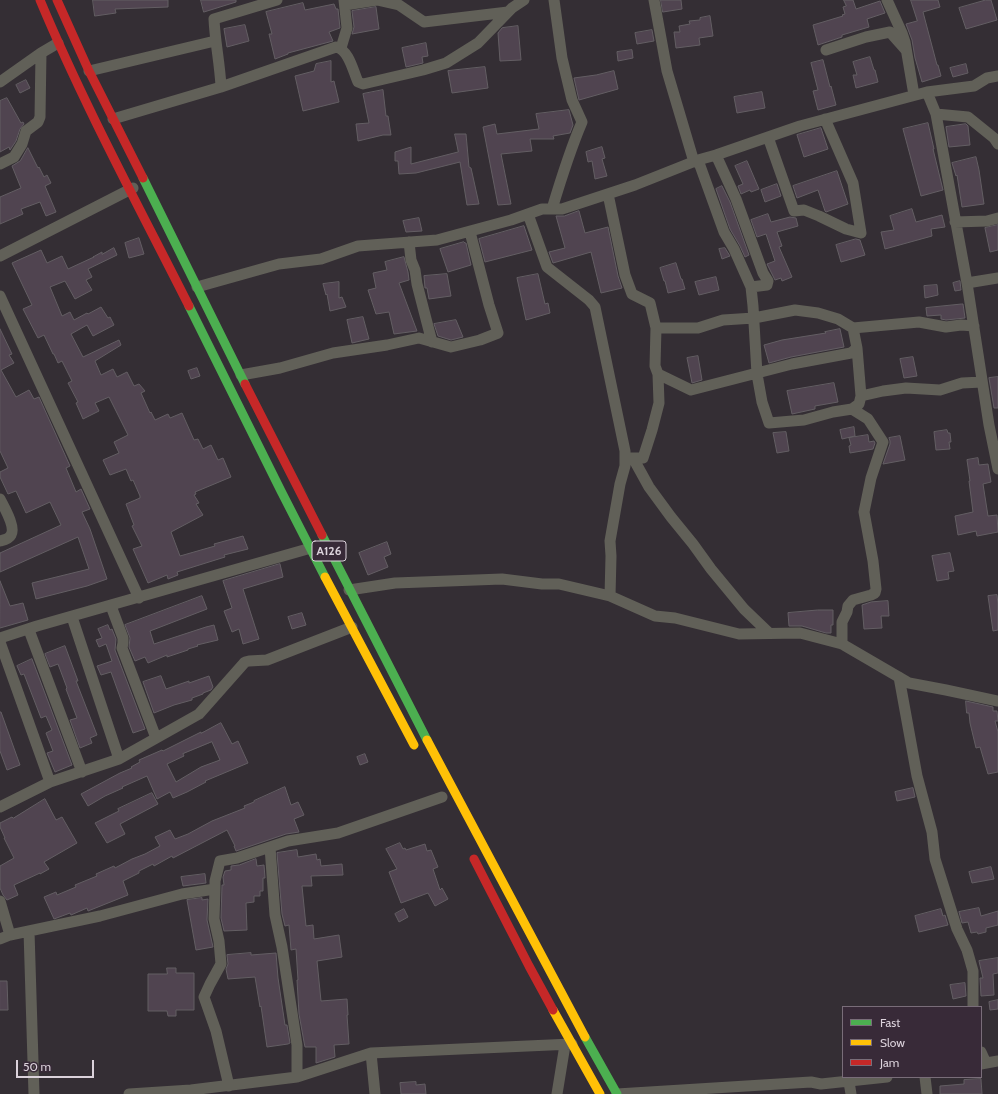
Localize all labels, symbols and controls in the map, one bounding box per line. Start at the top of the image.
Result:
road number: A126 [312,541,346,561]
legend [842,1006,982,1078]
text: Fast [880,1015,900,1030]
text: Slow [880,1035,905,1050]
scale bar [18,1052,96,1078]
text: Jam [880,1055,899,1070]
text: 50 m [23,1059,51,1074]

